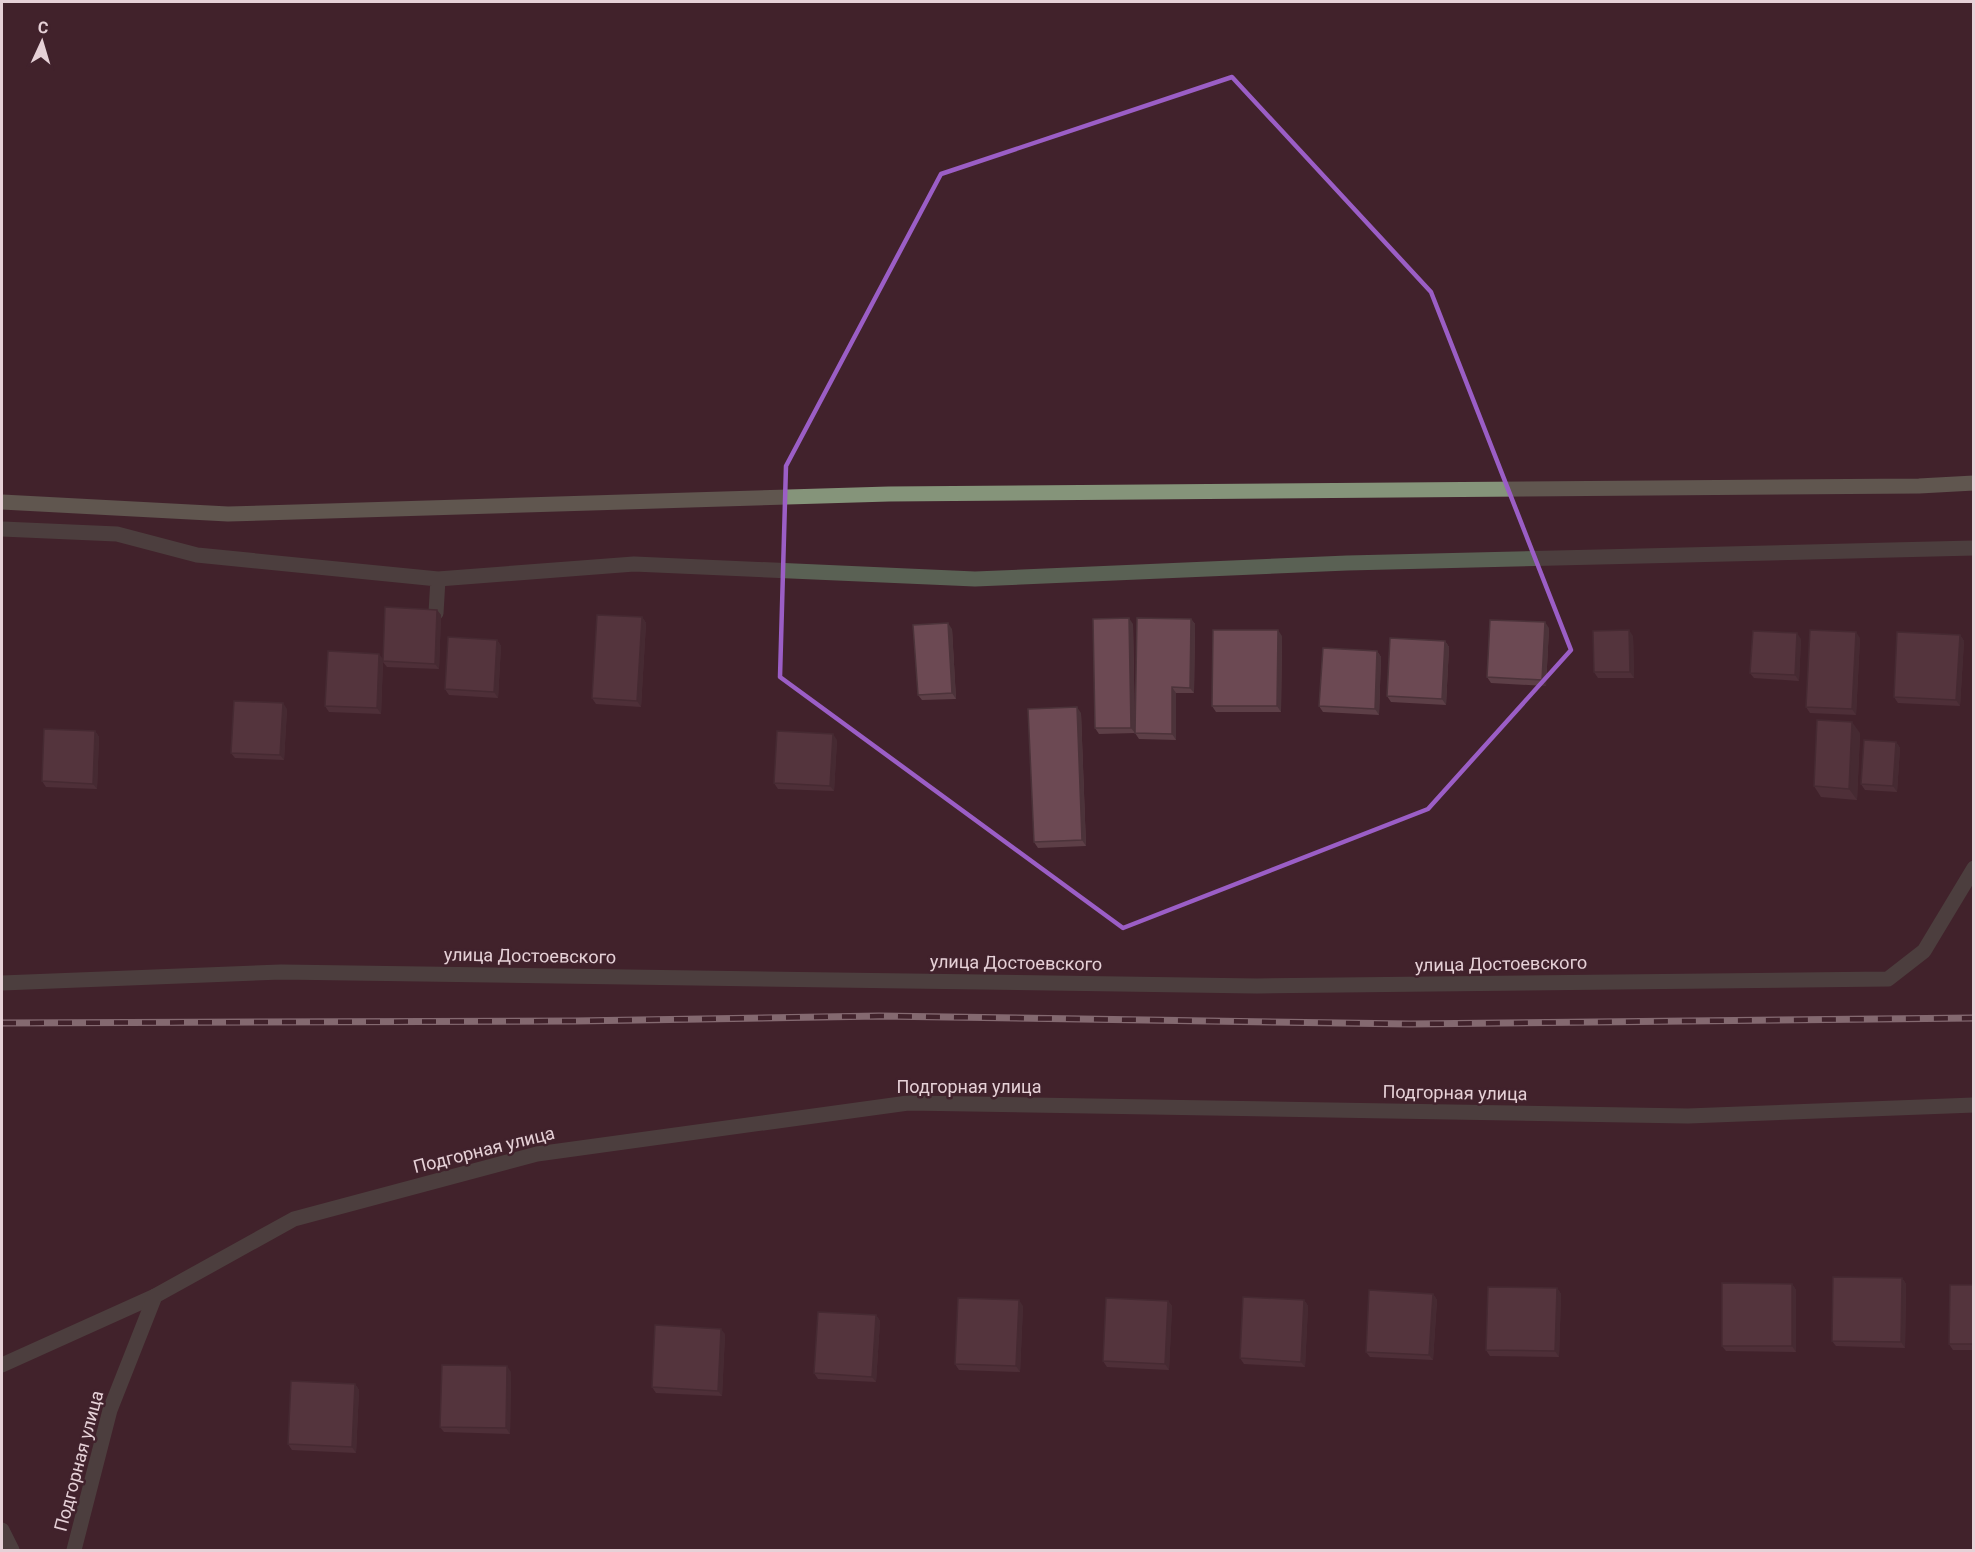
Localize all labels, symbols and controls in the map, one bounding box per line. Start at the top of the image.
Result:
north arrow [12,12,72,72]
text: С [37,18,49,37]
street label: улица Достоевского [444,943,616,968]
street label: улица Достоевского [930,950,1102,975]
street label: улица Достоевского [1415,951,1587,976]
street label: Подгорная улица [896,1076,1042,1097]
street label: Подгорная улица [1382,1081,1528,1104]
street label: Подгорная улица [411,1122,557,1177]
street label: Подгорная улица [50,1388,107,1534]

